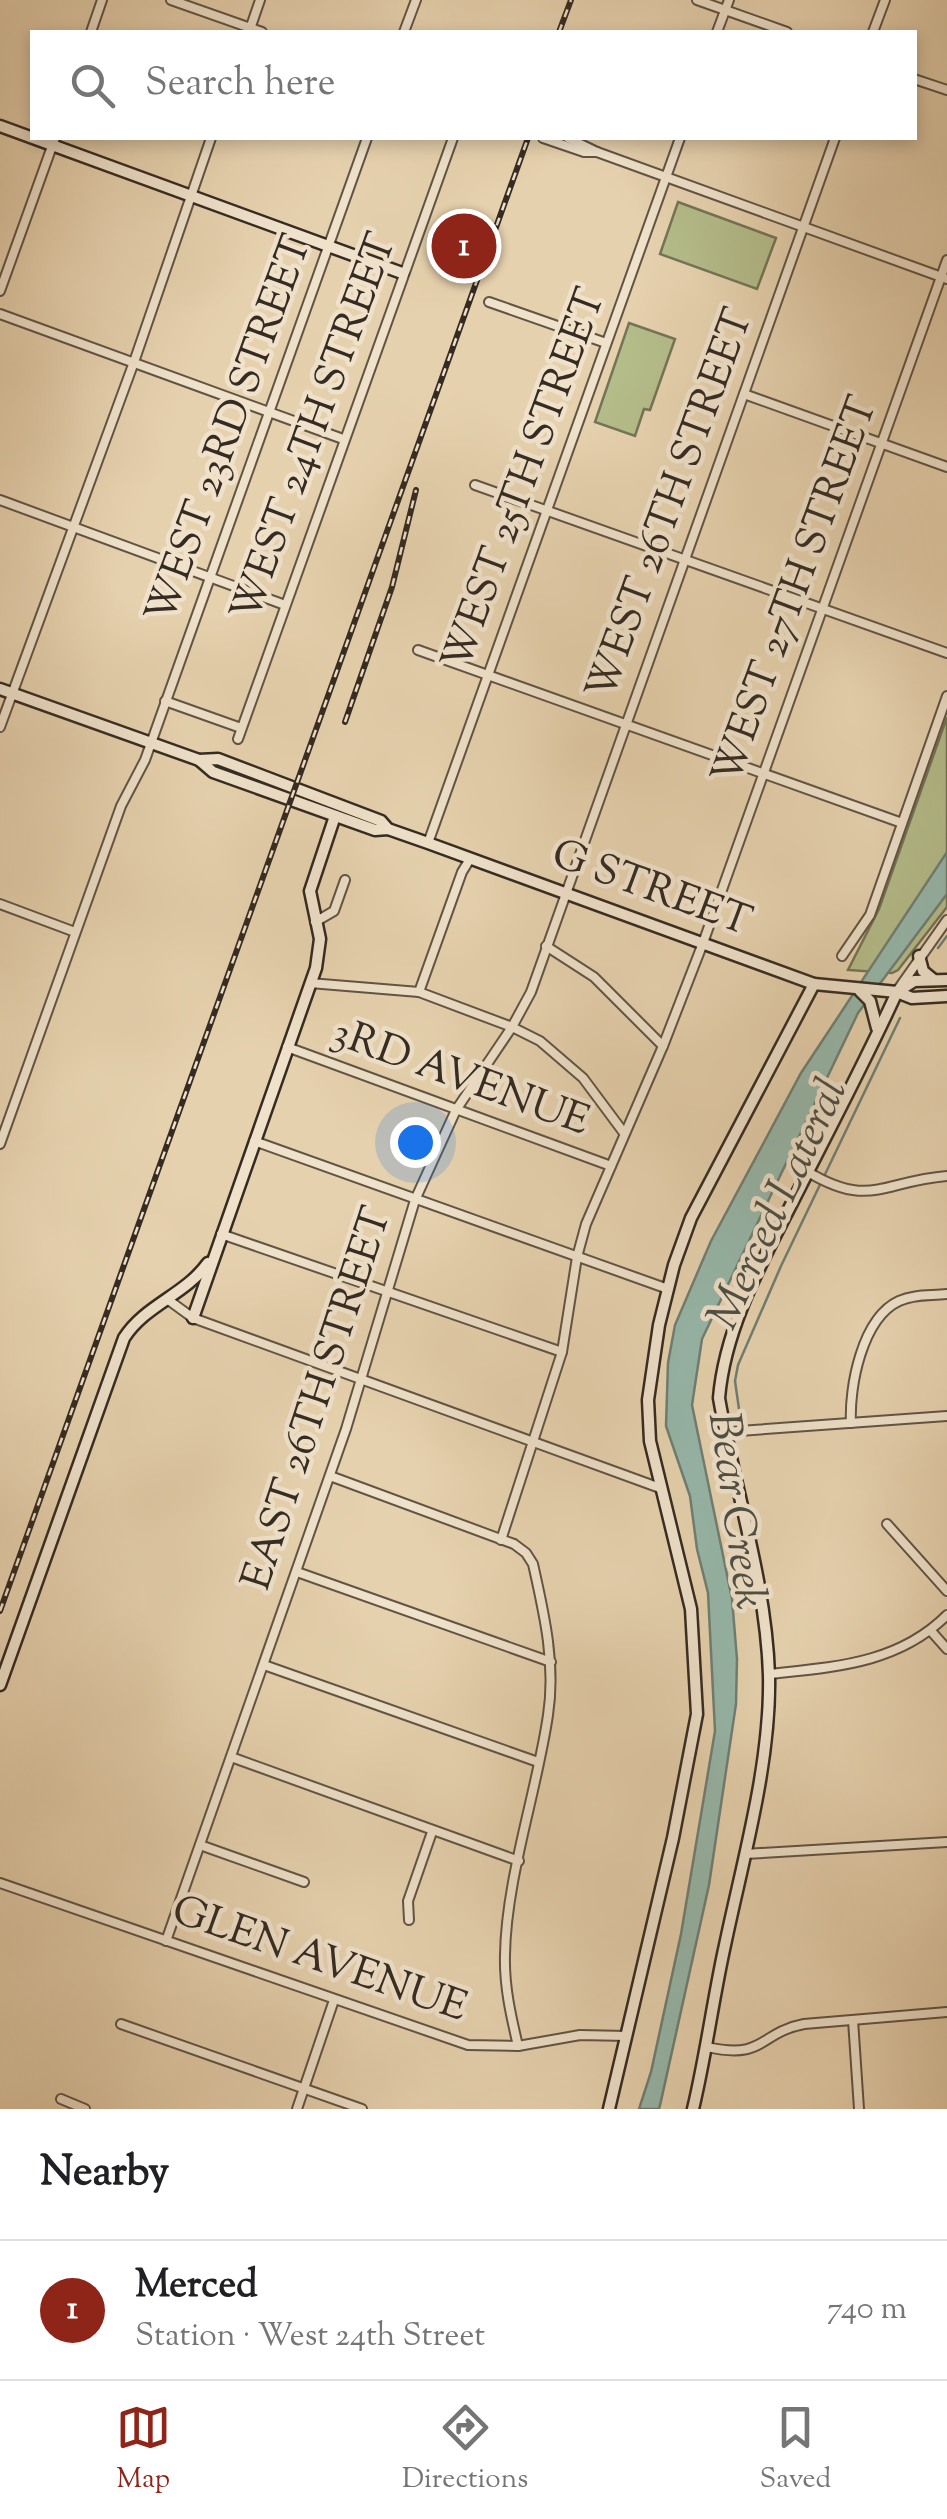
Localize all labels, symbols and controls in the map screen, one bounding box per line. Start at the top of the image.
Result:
search box [30,30,917,140]
icon: search [65,58,120,113]
text: Search here [145,58,336,112]
pin: 1 [432,208,496,284]
street label: WEST 24TH STREET [218,225,414,631]
street label: WEST 23RD STREET [133,227,329,633]
street label: WEST 25TH STREET [429,281,623,679]
street label: WEST 26TH STREET [573,301,771,709]
street label: WEST 27TH STREET [699,388,895,794]
street label: G STREET [543,826,759,954]
street label: 3RD AVENUE [323,1005,597,1153]
water label: Merced Lateral [693,1069,867,1341]
your location [390,1117,441,1168]
street label: EAST 26TH STREET [229,1200,409,1598]
water label: Bear Creek [688,1409,780,1613]
street label: GLEN AVENUE [164,1882,474,2040]
text: Nearby [40,2144,169,2204]
text: Merced [135,2260,258,2314]
text: 1 [67,2287,78,2333]
text: 740 m [827,2287,907,2333]
text: Station · West 24th Street [135,2314,485,2360]
tab: Map [116,2400,171,2500]
tab: Directions [402,2400,528,2500]
tab: Saved [759,2400,831,2500]

